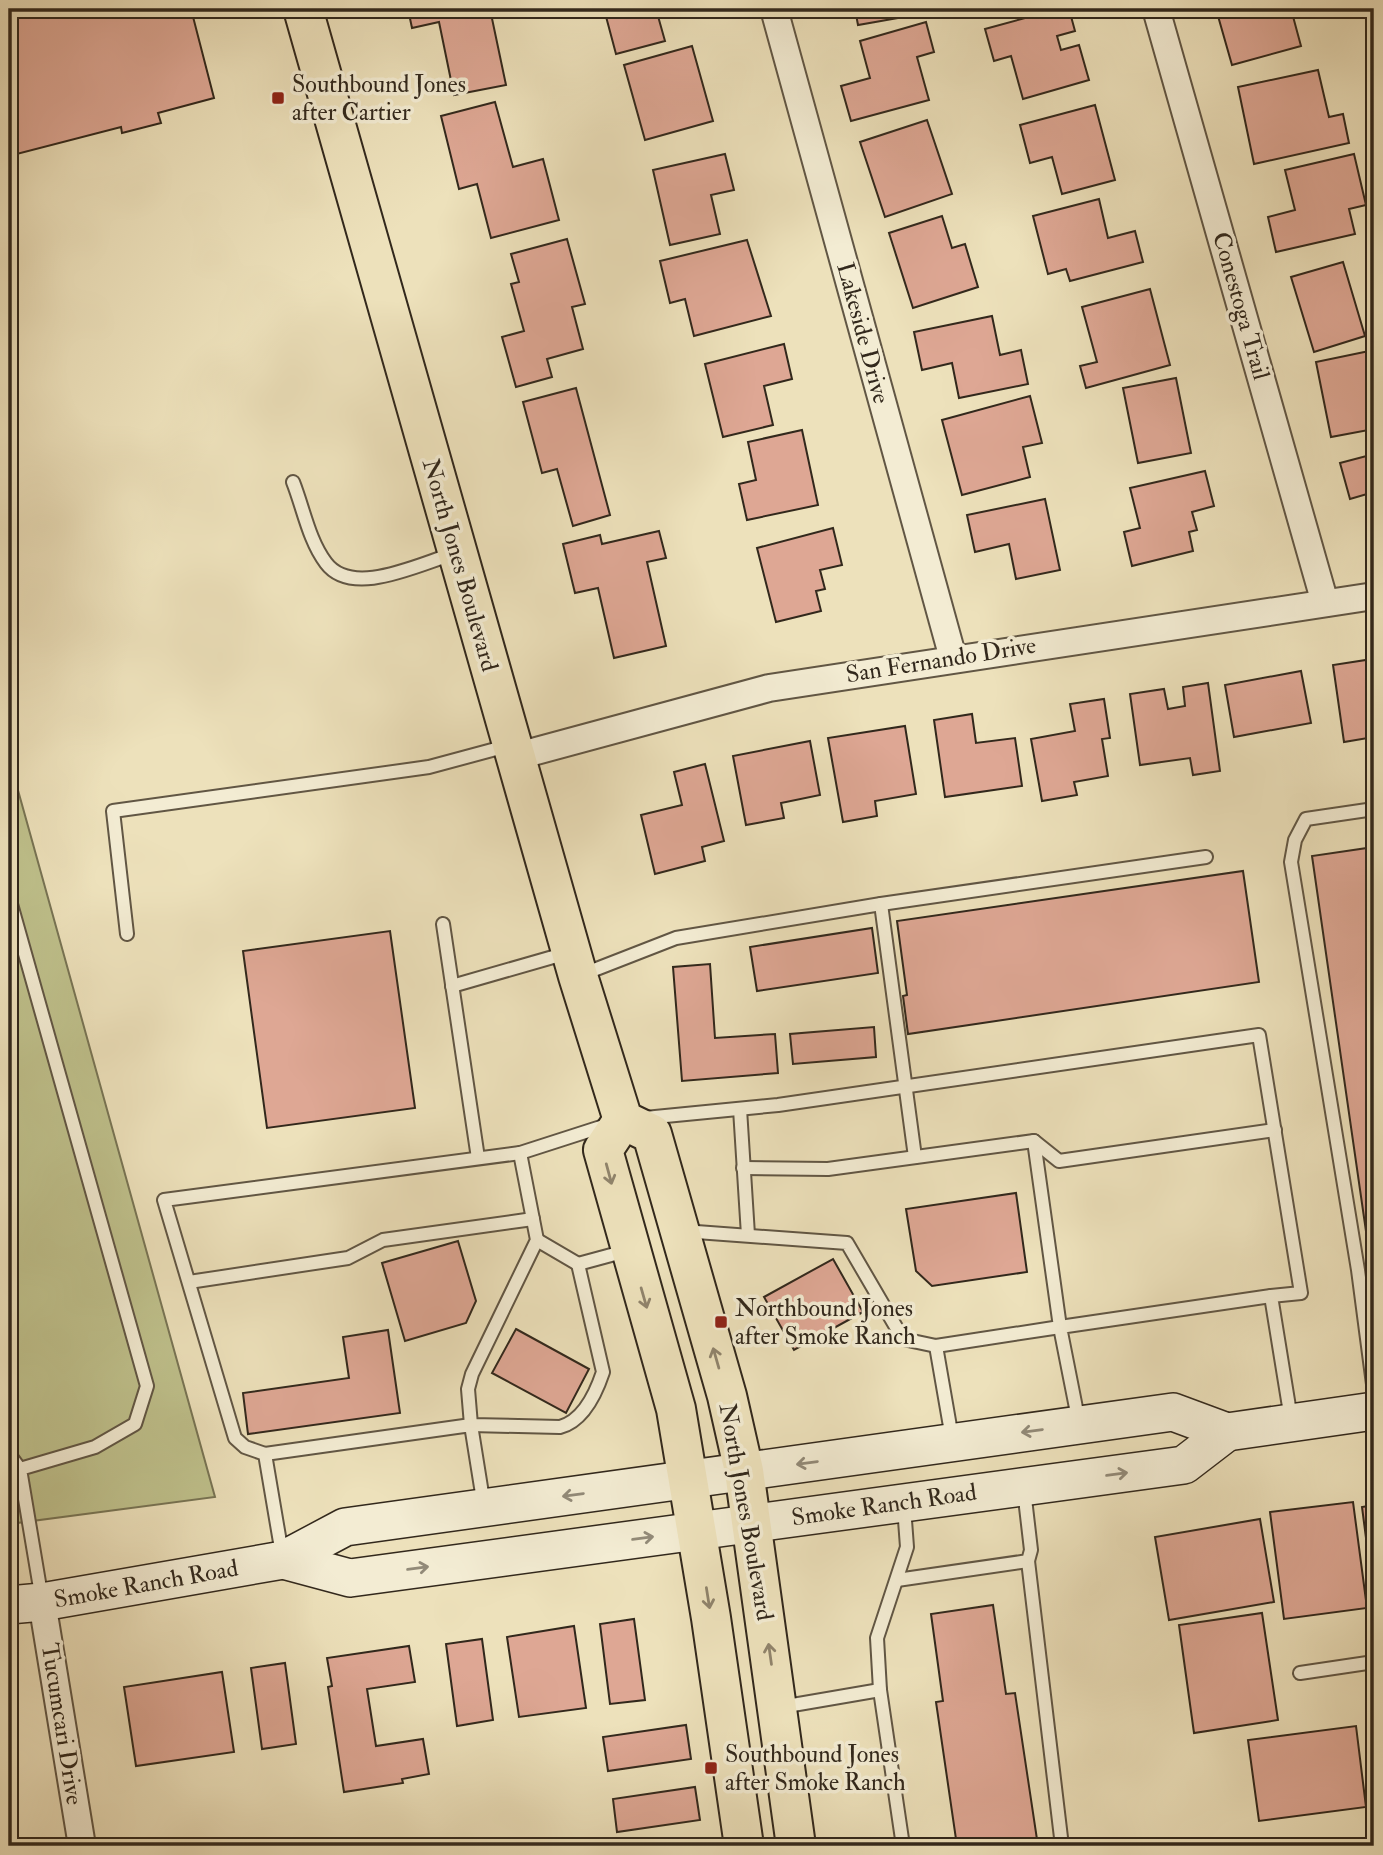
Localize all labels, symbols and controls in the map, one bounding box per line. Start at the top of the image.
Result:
place label: Southbound Jones after Cartier [292,69,466,128]
marker: Southbound Jones after Cartier [270,90,286,106]
street label: Conestoga Trail [1205,229,1277,383]
street label: Lakeside Drive [829,259,897,407]
street label: North Jones Boulevard [415,455,505,675]
street label: San Fernando Drive [844,630,1038,690]
one-way arrow [603,1162,616,1185]
one-way arrow [638,1287,651,1309]
place label: Northbound Jones after Smoke Ranch [735,1293,916,1352]
marker: Northbound Jones after Smoke Ranch [713,1314,729,1330]
one-way arrow [708,1347,721,1369]
street label: North Jones Boulevard [712,1401,780,1623]
one-way arrow [1022,1425,1044,1438]
one-way arrow [796,1456,819,1469]
one-way arrow [1105,1467,1128,1480]
street label: Smoke Ranch Road [790,1477,979,1533]
one-way arrow [562,1489,585,1502]
one-way arrow [632,1532,654,1545]
street label: Smoke Ranch Road [52,1553,241,1615]
one-way arrow [406,1562,429,1575]
one-way arrow [702,1586,715,1609]
street label: Tucumcari Drive [34,1641,90,1807]
one-way arrow [763,1643,776,1666]
place label: Southbound Jones after Smoke Ranch [725,1739,906,1798]
marker: Southbound Jones after Smoke Ranch [703,1760,719,1776]

